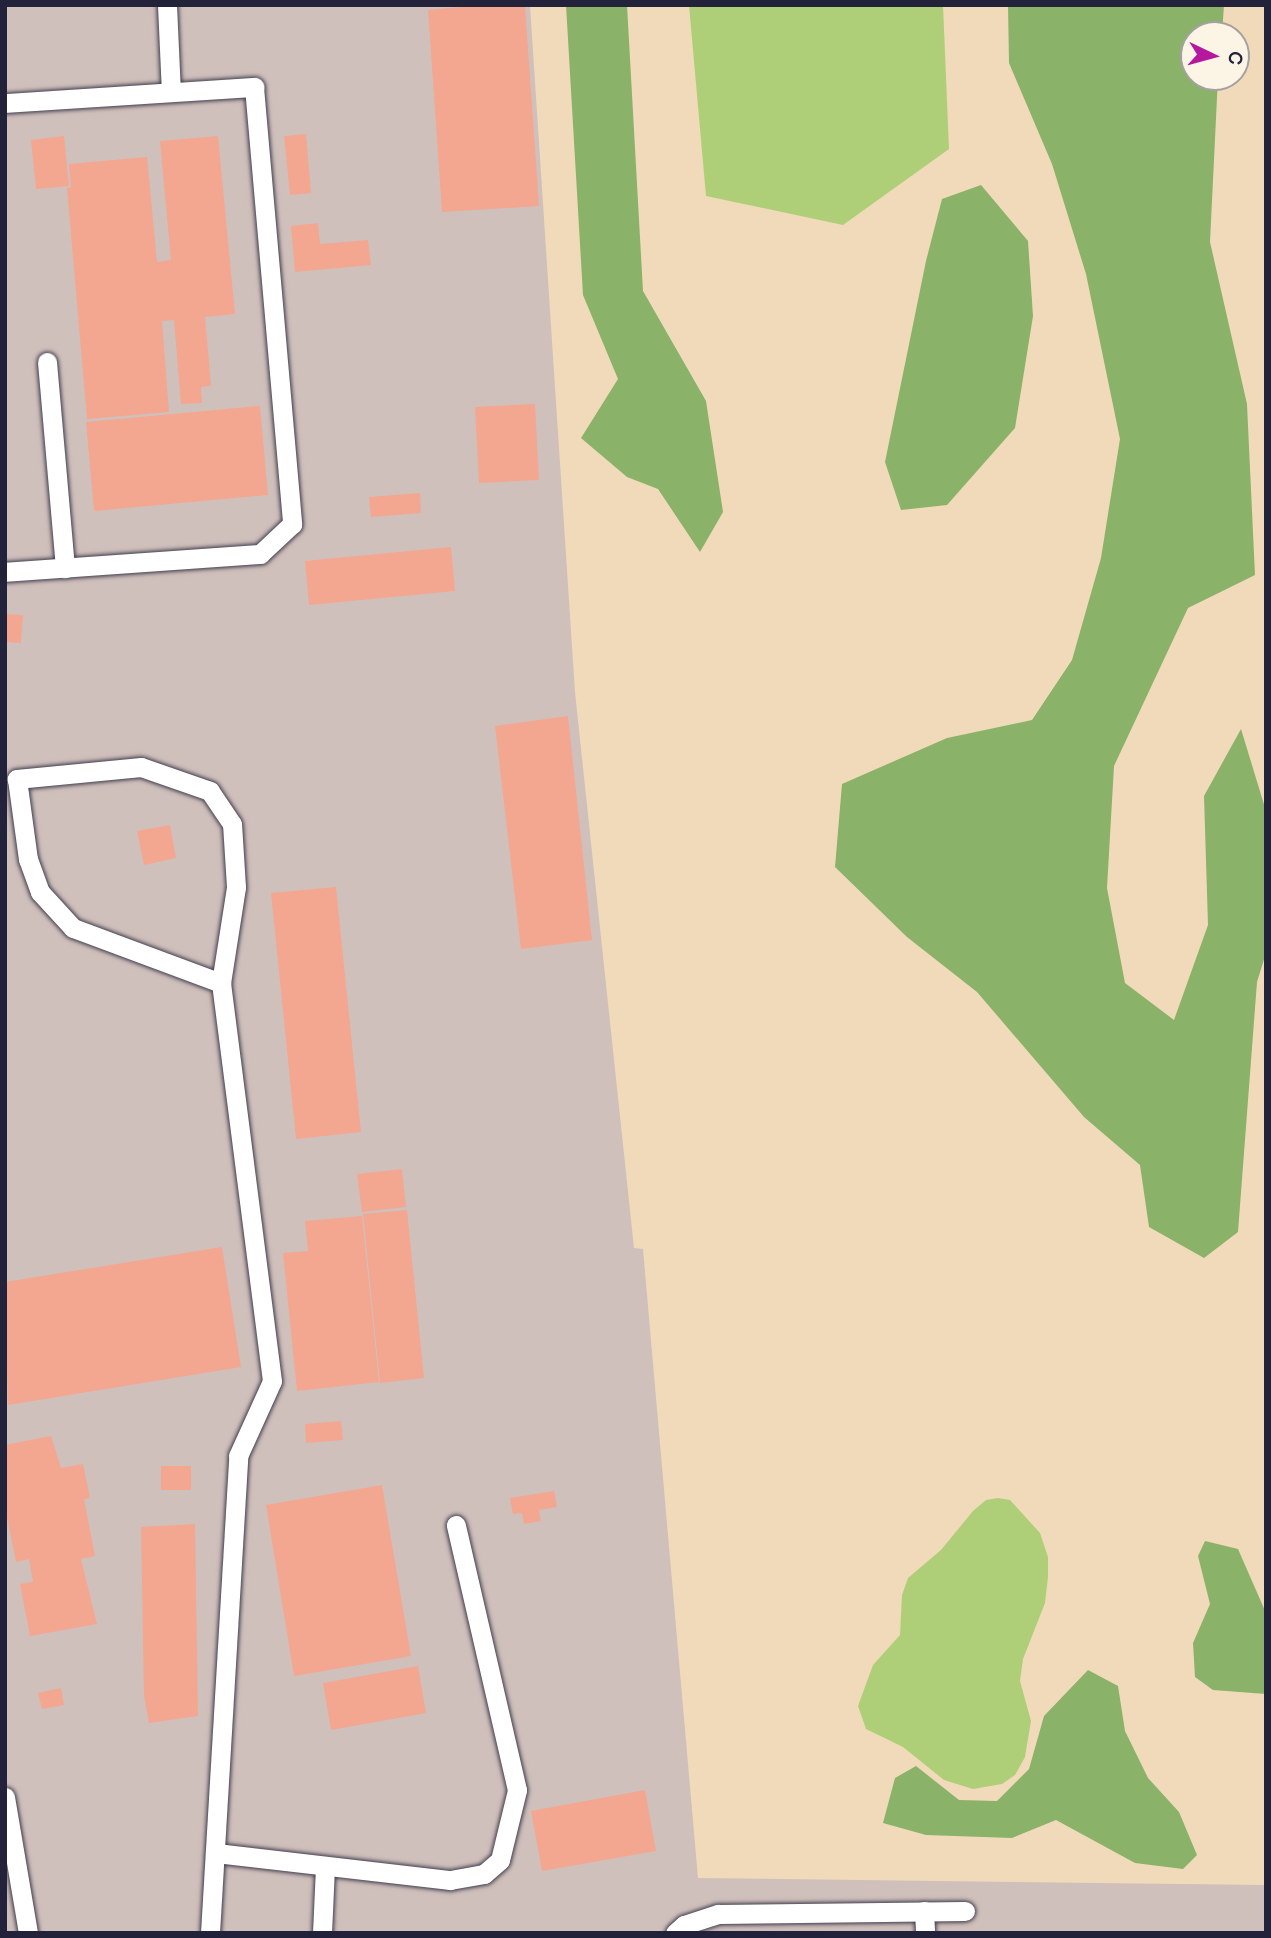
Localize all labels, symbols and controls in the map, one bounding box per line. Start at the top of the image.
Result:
north arrow [1180,21,1250,91]
text: С [1222,50,1246,65]

